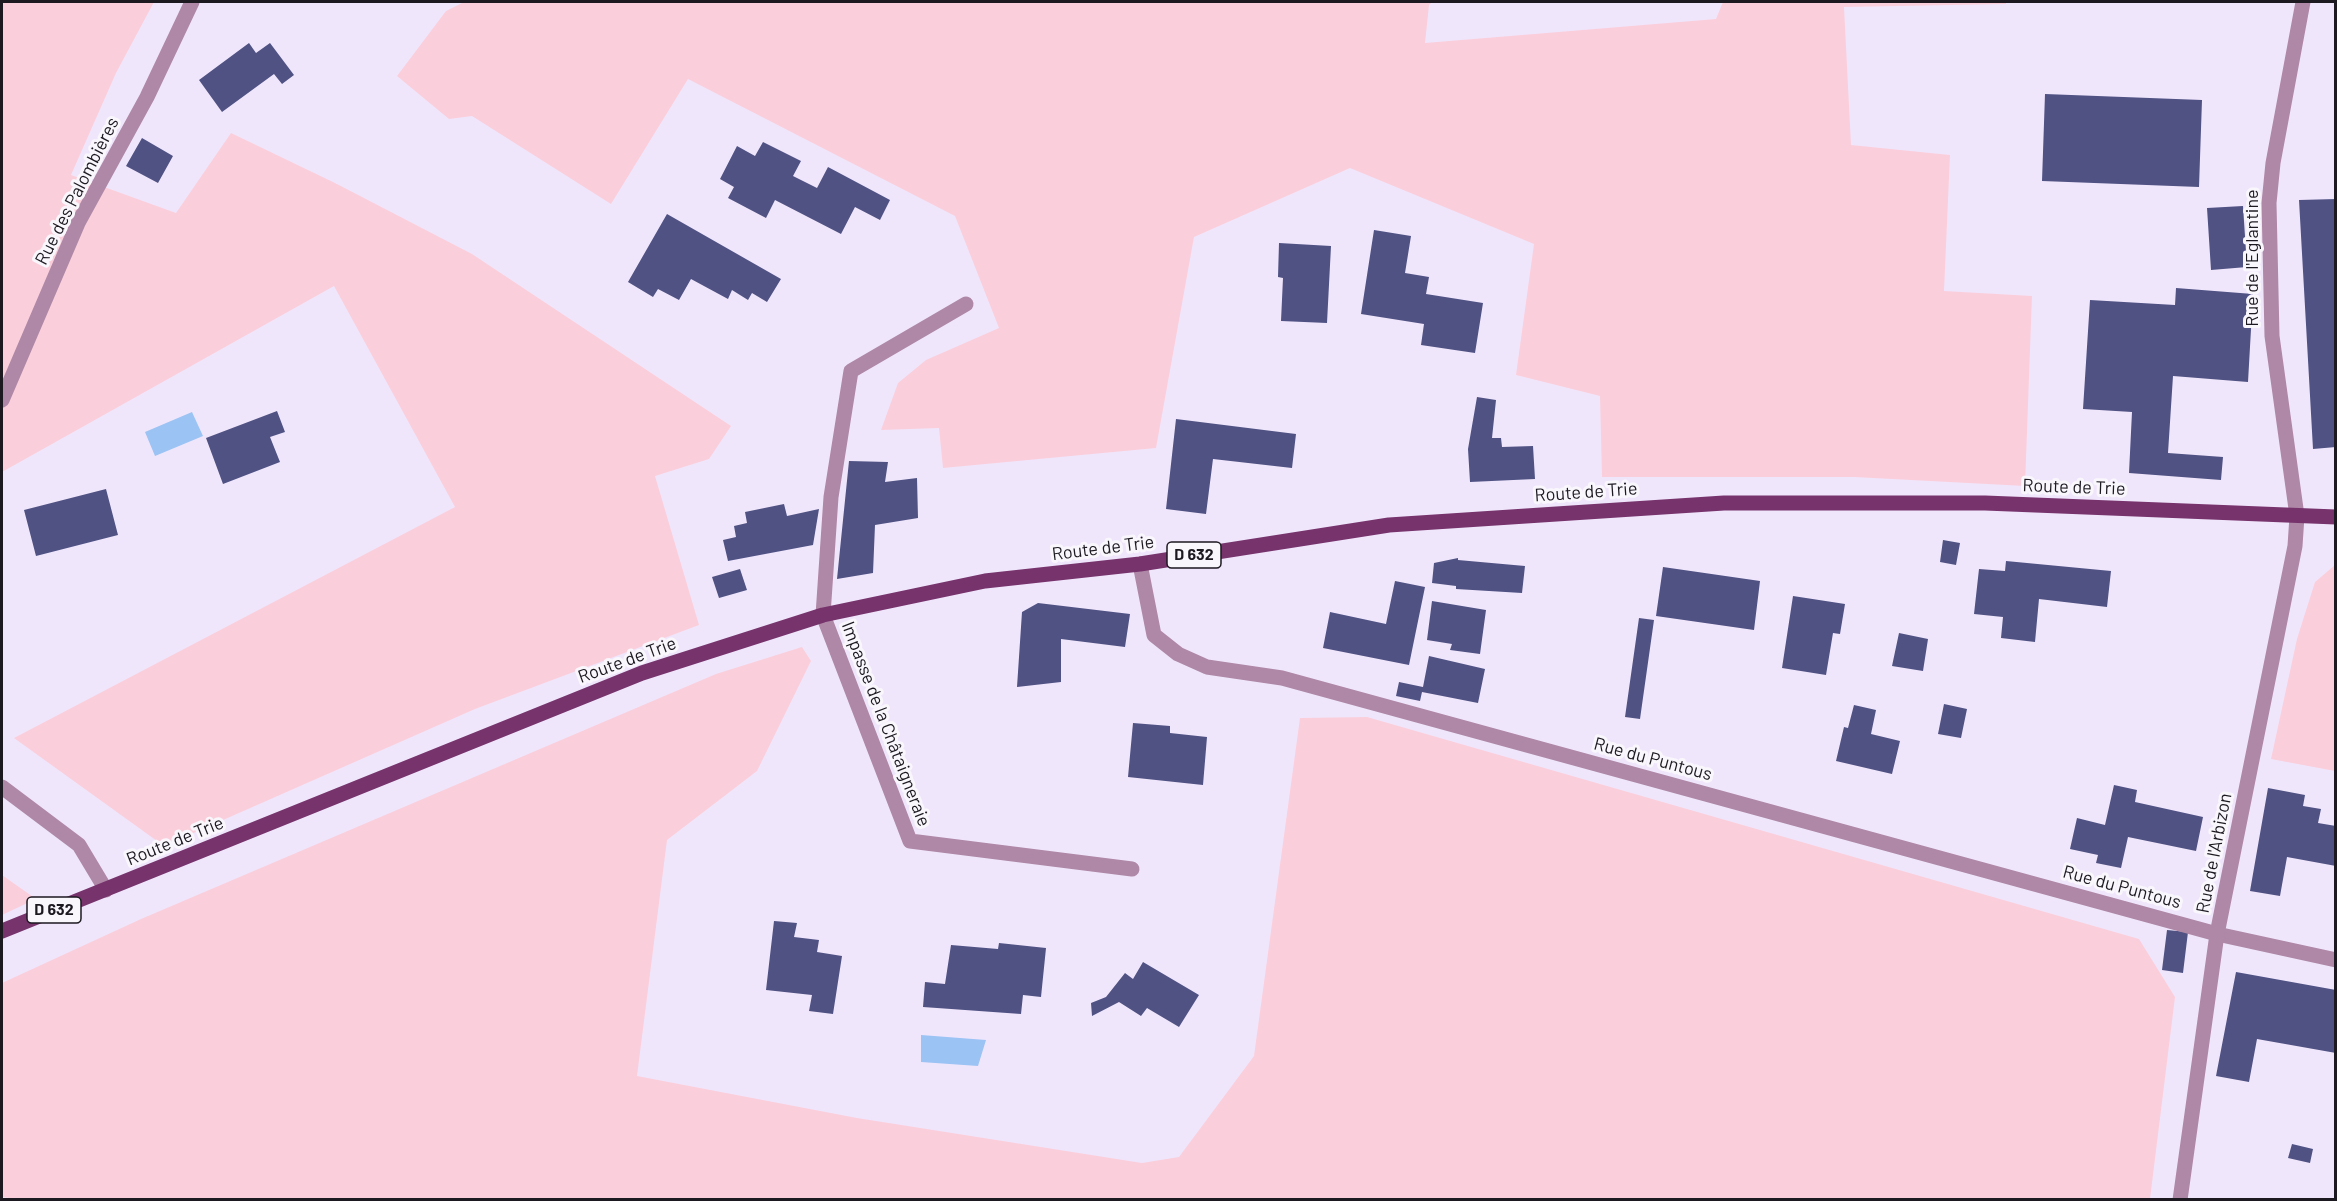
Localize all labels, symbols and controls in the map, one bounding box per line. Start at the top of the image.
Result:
street label: Rue des Palombières [30,114,124,268]
street label: Rue de l'Eglantine [2241,189,2263,327]
street label: Route de Trie [2022,474,2126,500]
street label: Route de Trie [1534,478,1638,506]
street label: Route de Trie [1051,531,1155,565]
road number: D 632 [1167,542,1221,568]
street label: Impasse de la Châtaigneraie [837,618,935,830]
street label: Route de Trie [575,632,679,688]
street label: Rue du Puntous [1592,733,1714,785]
street label: Rue de l'Arbizon [2192,791,2236,915]
street label: Route de Trie [123,812,227,870]
street label: Rue du Puntous [2061,861,2183,913]
road number: D 632 [27,897,81,923]

